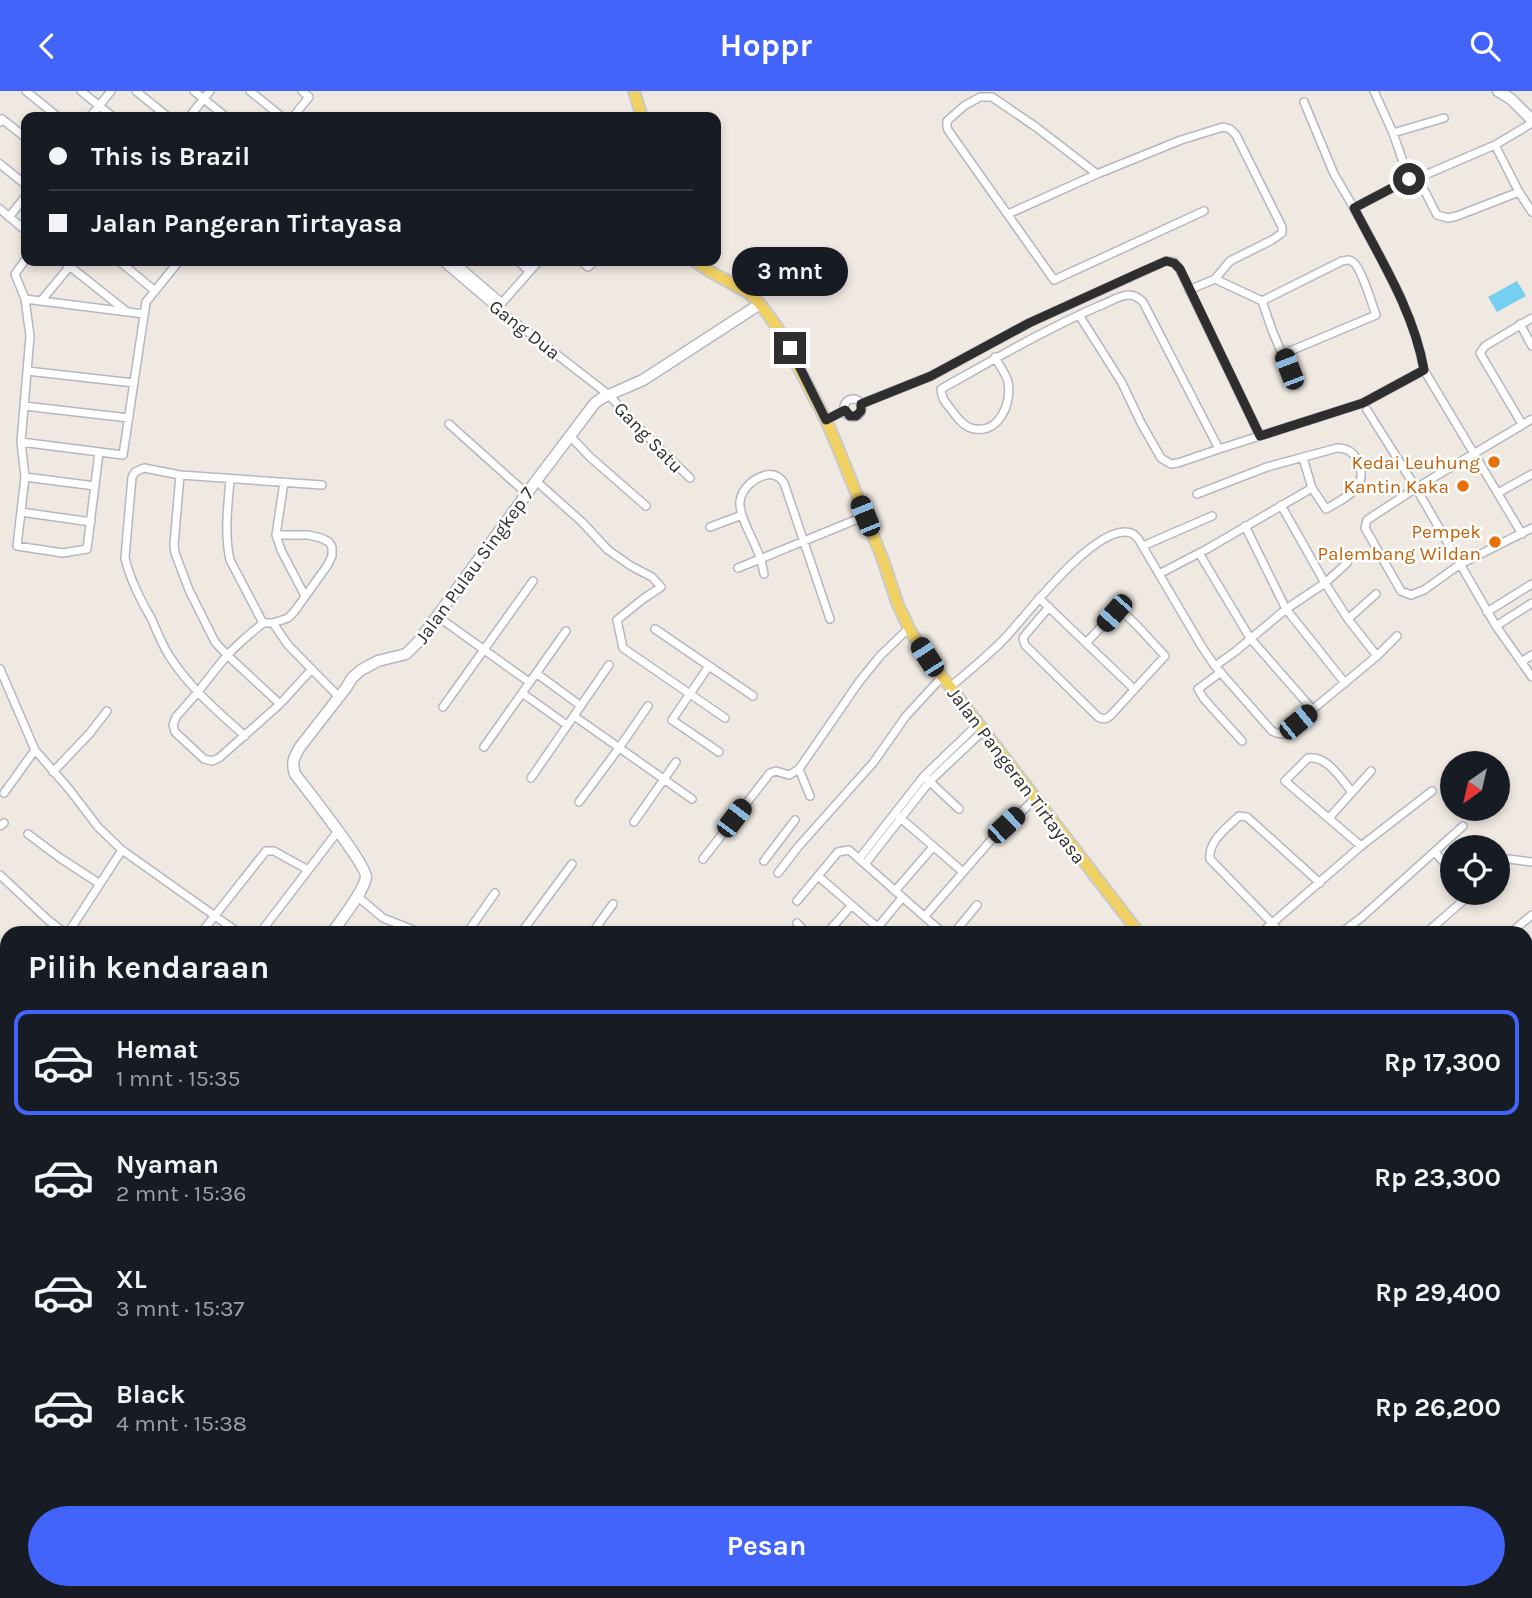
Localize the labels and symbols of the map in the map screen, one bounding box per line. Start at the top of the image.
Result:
route start [1393,163,1425,195]
callout: 3 mnt [732,247,848,295]
street label: Gang Dua [485,295,564,364]
route end [774,332,806,364]
car [1272,346,1307,392]
street label: Gang Satu [609,398,687,478]
place label: Kedai Leuhung [1352,452,1480,474]
marker: Kedai Leuhung [1486,454,1502,470]
place label: Kantin Kaka [1344,476,1449,498]
marker: Kantin Kaka [1455,478,1471,494]
street label: Jalan Pulau Singkep 7 [411,483,539,648]
car [848,493,883,539]
place label: Pempek Palembang Wildan [1318,521,1481,565]
marker: Pempek Palembang Wildan [1487,534,1503,550]
car [1093,590,1136,636]
car [907,634,948,680]
street label: Jalan Pangeran Tirtayasa [943,683,1090,868]
car [1276,701,1321,743]
north arrow [1440,751,1510,821]
car [713,795,756,841]
car [984,803,1029,847]

